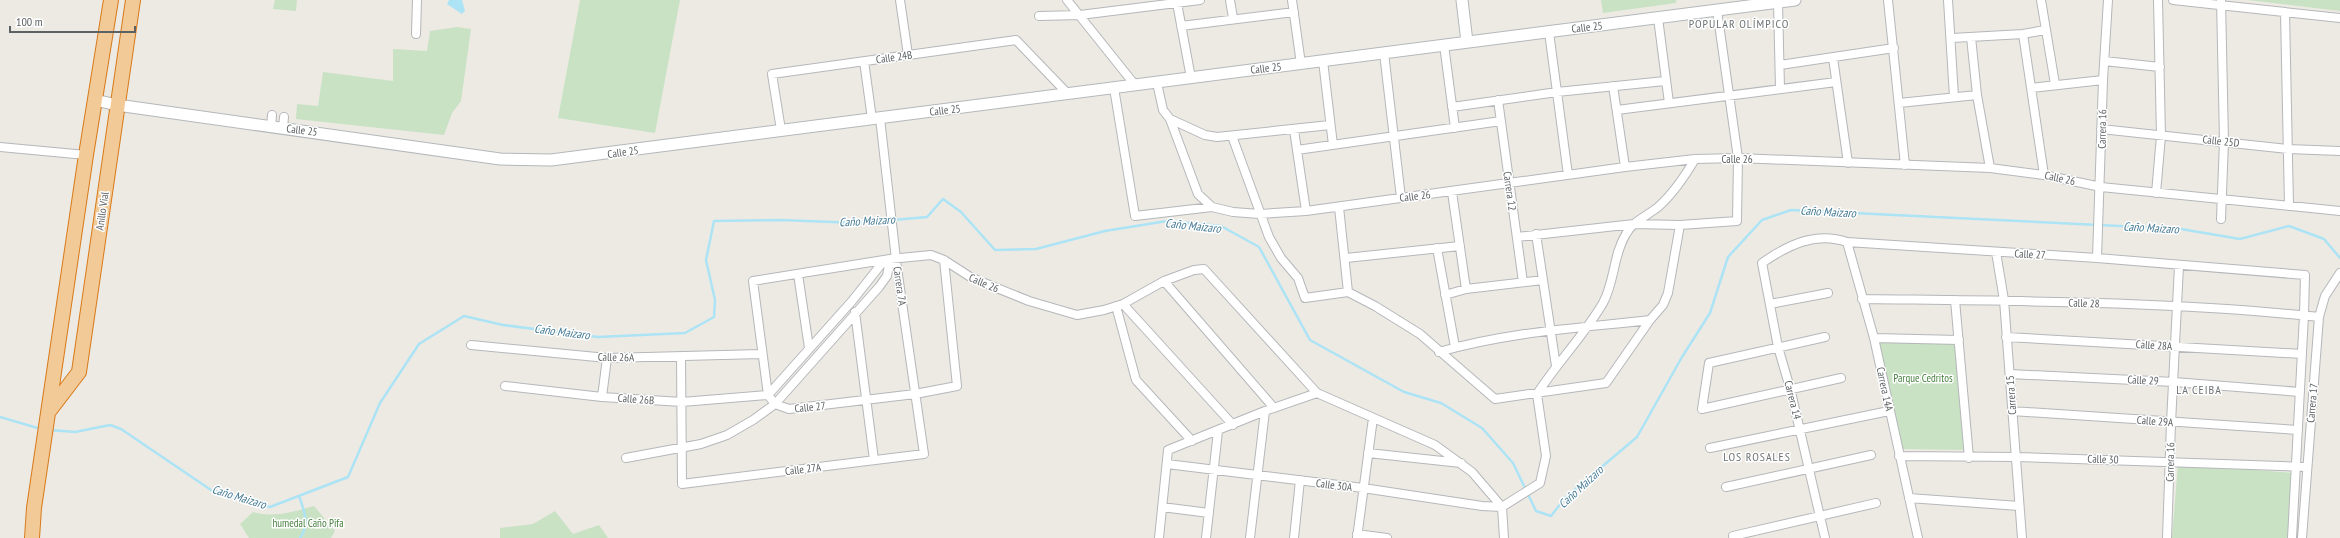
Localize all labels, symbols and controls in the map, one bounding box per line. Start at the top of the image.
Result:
scale bar [10,8,135,34]
text: 100 m [16,14,43,29]
district label: POPULAR OLÍMPICO [1689,16,1789,31]
street label: Calle 25 [1571,18,1603,36]
street label: Calle 24B [875,48,913,66]
street label: Calle 25 [1250,59,1282,77]
street label: Calle 25 [929,101,961,119]
street label: Carrera 16 [2095,109,2109,149]
street label: Calle 25 [286,121,318,139]
street label: Calle 25D [2202,132,2240,150]
street label: Calle 25 [607,143,639,161]
street label: Calle 26 [1721,152,1753,166]
street label: Calle 26 [2043,168,2077,188]
street label: Carrera 12 [1500,170,1520,212]
street label: Calle 26 [1399,187,1431,205]
street label: Anillo Vial [92,190,112,231]
water label: Caño Maizaro [1800,203,1857,220]
water label: Caño Maizaro [839,212,896,229]
water label: Caño Maizaro [1165,215,1222,236]
water label: Caño Maizaro [2123,219,2180,236]
street label: Calle 27 [2014,246,2046,262]
street label: Carrera 7A [890,265,910,307]
street label: Calle 26 [967,270,1001,296]
street label: Calle 28 [2068,295,2100,311]
water label: Caño Maizaro [533,321,591,342]
street label: Calle 28A [2135,337,2173,353]
street label: Calle 26A [598,350,635,364]
street label: Carrera 14A [1874,366,1897,413]
park label: Parque Cedritos [1893,371,1953,385]
street label: Calle 29 [2127,372,2159,388]
street label: Carrera 15 [2003,375,2019,415]
street label: Carrera 14 [1781,379,1805,421]
district label: LA CEIBA [2176,382,2222,397]
street label: Carrera 17 [2303,383,2321,423]
street label: Calle 26B [617,391,655,407]
street label: Calle 27 [794,398,826,416]
street label: Calle 29A [2136,413,2174,429]
street label: Carrera 16 [2163,442,2177,482]
district label: LOS ROSALES [1723,449,1791,464]
street label: Calle 30 [2087,451,2119,467]
street label: Calle 27A [784,460,823,478]
water label: Caño Maizaro [1555,462,1607,511]
street label: Calle 30A [1315,476,1354,494]
water label: Caño Maizaro [210,481,269,512]
park label: humedal Caño Pifa [272,516,344,530]

